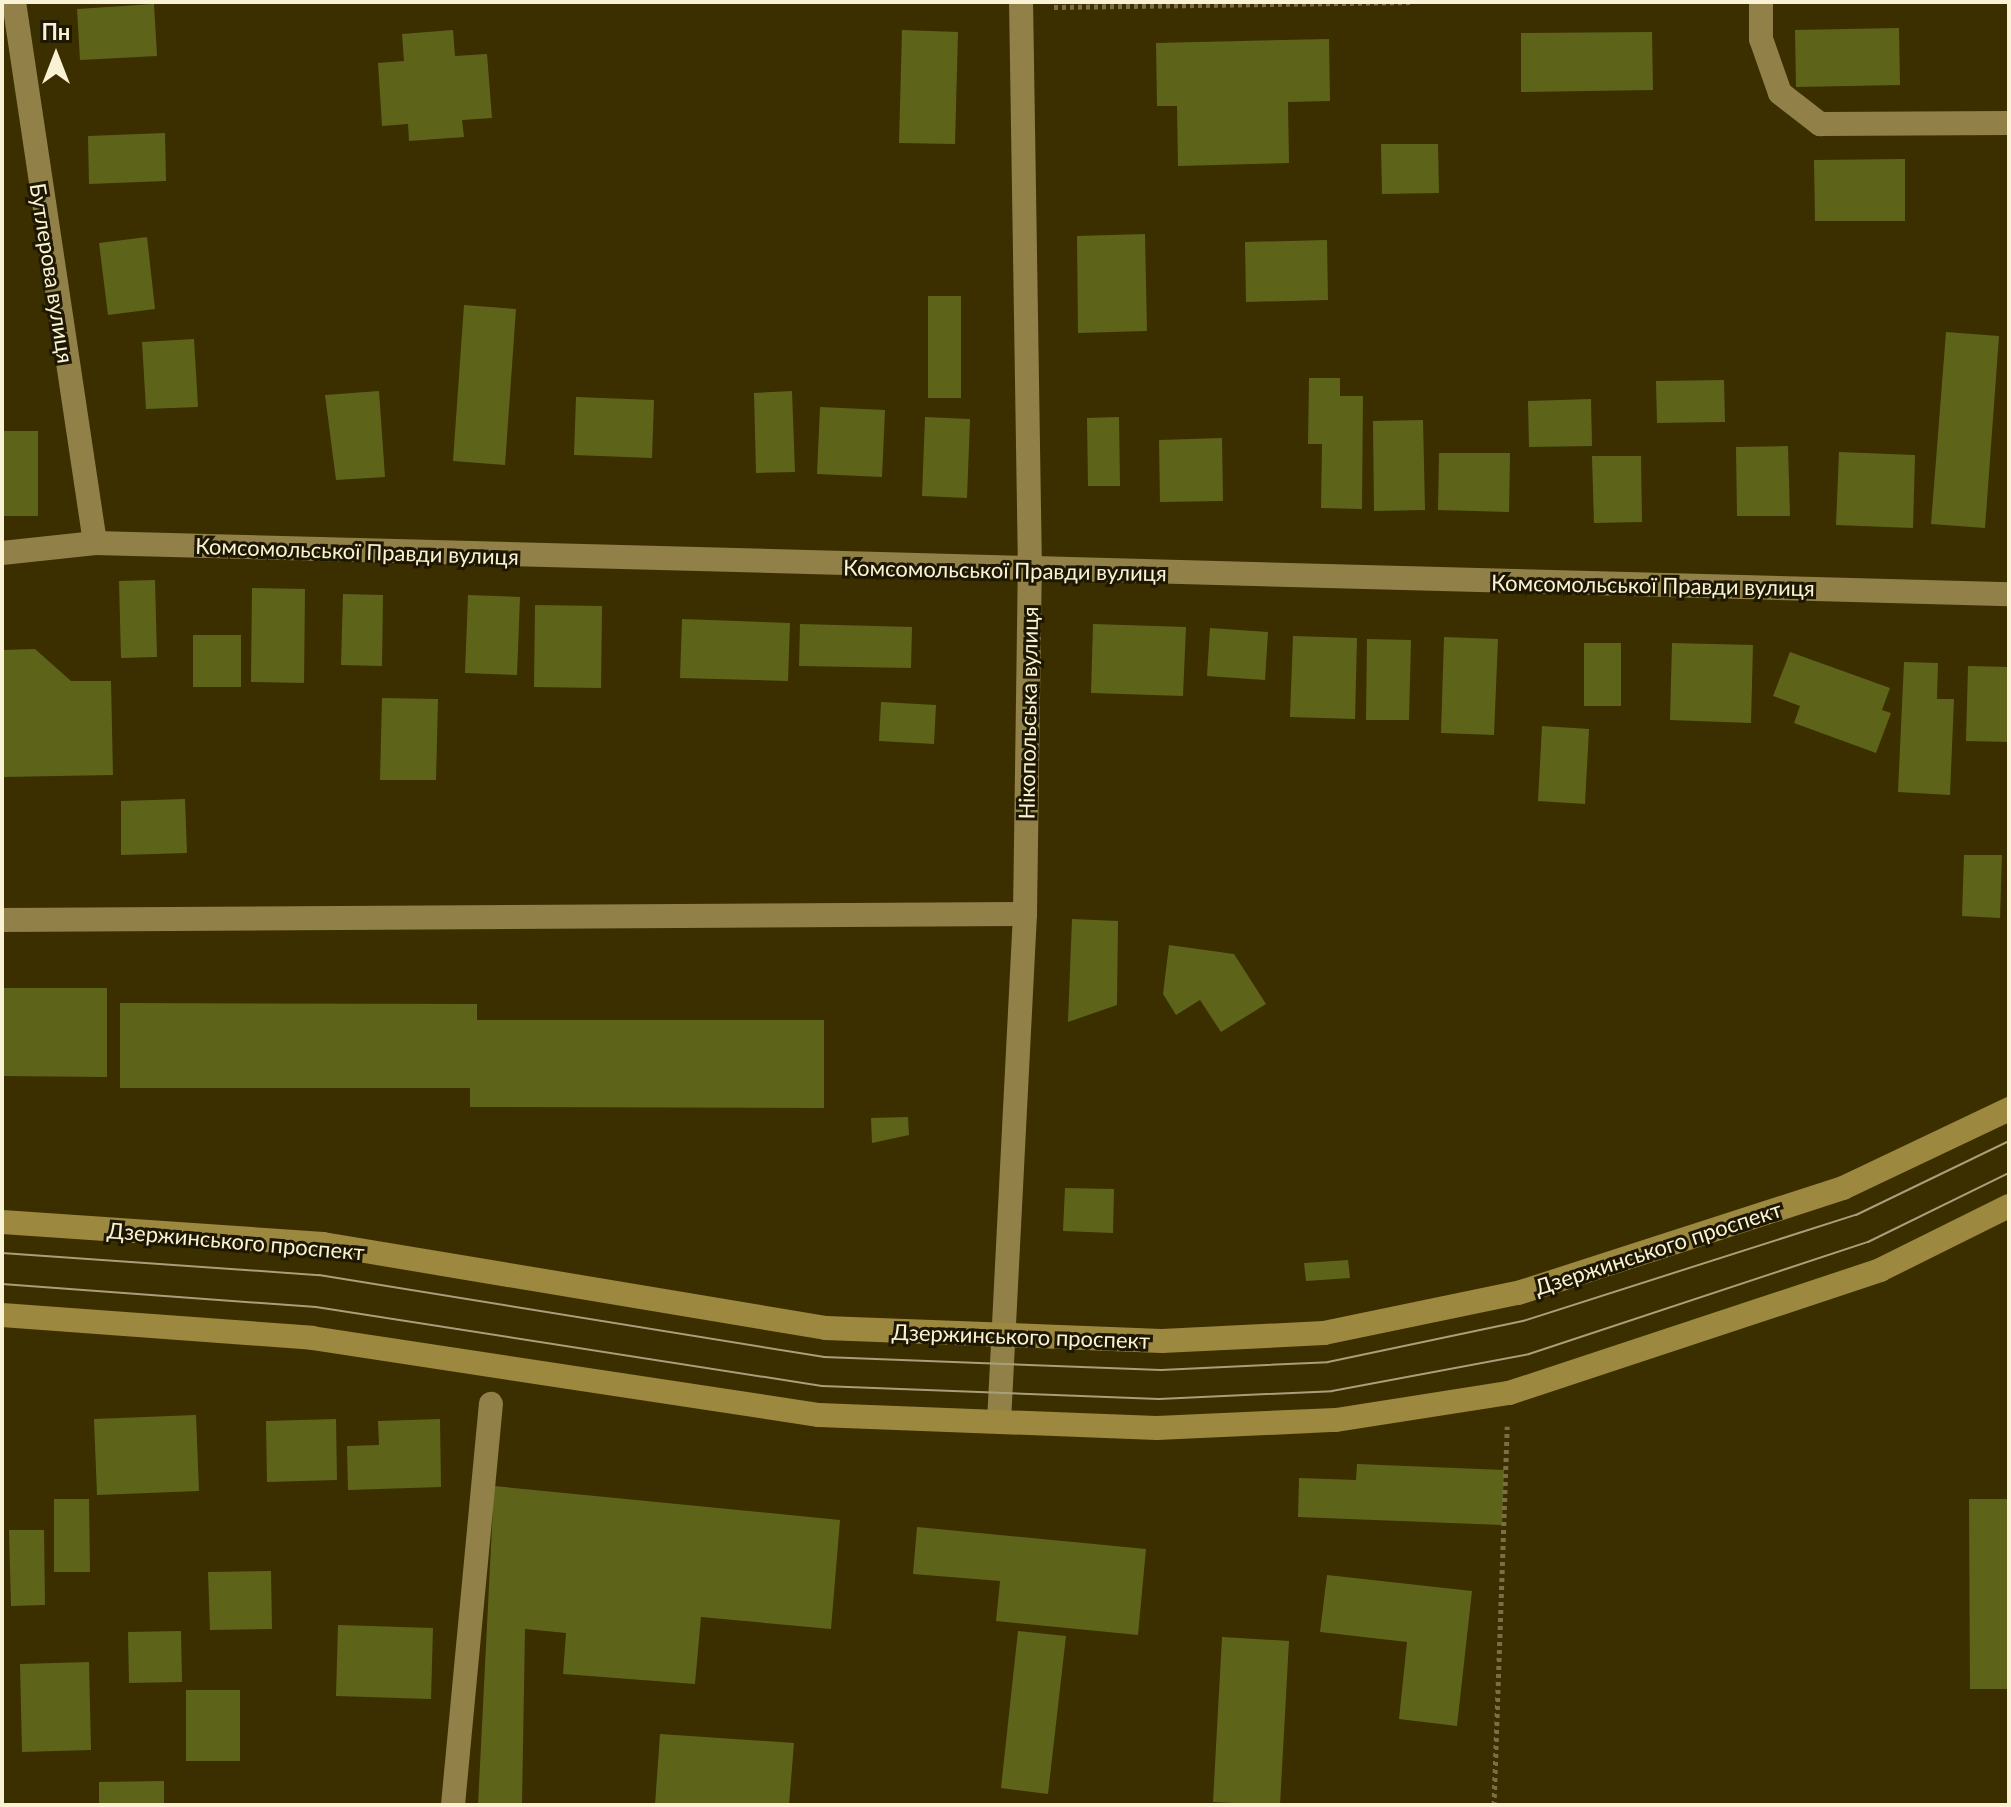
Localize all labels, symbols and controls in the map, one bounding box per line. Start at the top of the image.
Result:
north arrow [16,16,96,96]
text: Пн [42,18,70,45]
street label: Бутлерова вулиця [25,181,79,365]
street label: Комсомольської Правди вулиця [195,532,519,570]
street label: Комсомольської Правди вулиця [843,554,1167,586]
street label: Комсомольської Правди вулиця [1491,569,1815,601]
street label: Нікопольська вулиця [1013,606,1043,820]
street label: Дзержинського проспект [1531,1196,1785,1300]
street label: Дзержинського проспект [106,1217,366,1265]
street label: Дзержинського проспект [891,1318,1151,1354]

